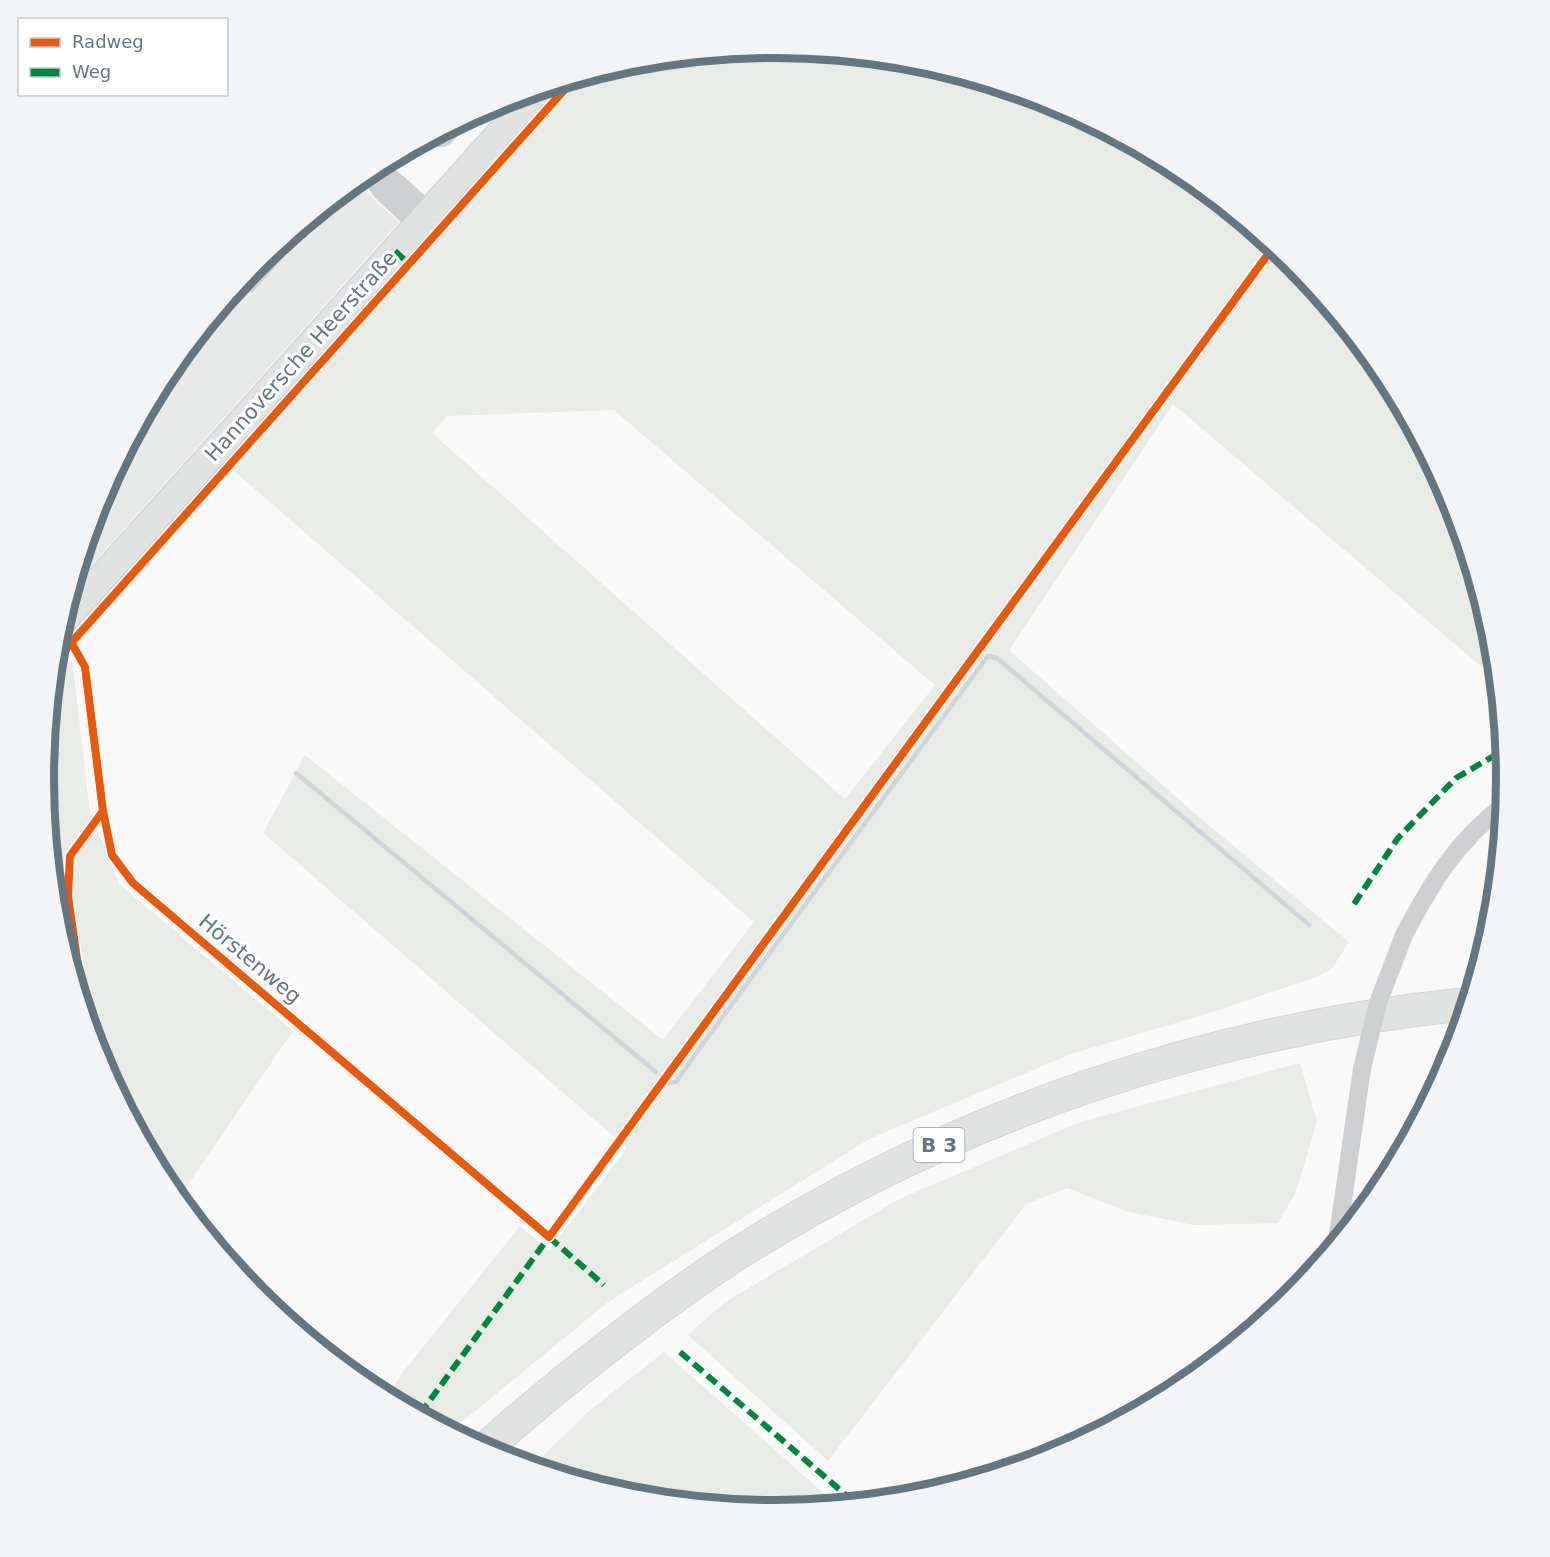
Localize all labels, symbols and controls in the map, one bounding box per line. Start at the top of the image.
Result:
legend [18,18,228,96]
text: Radweg [72,31,144,52]
text: Weg [72,61,111,82]
street label: Hannoversche Heerstraße [200,246,402,466]
street label: Hörstenweg [194,909,306,1009]
road number: B 3 [914,1128,964,1162]

